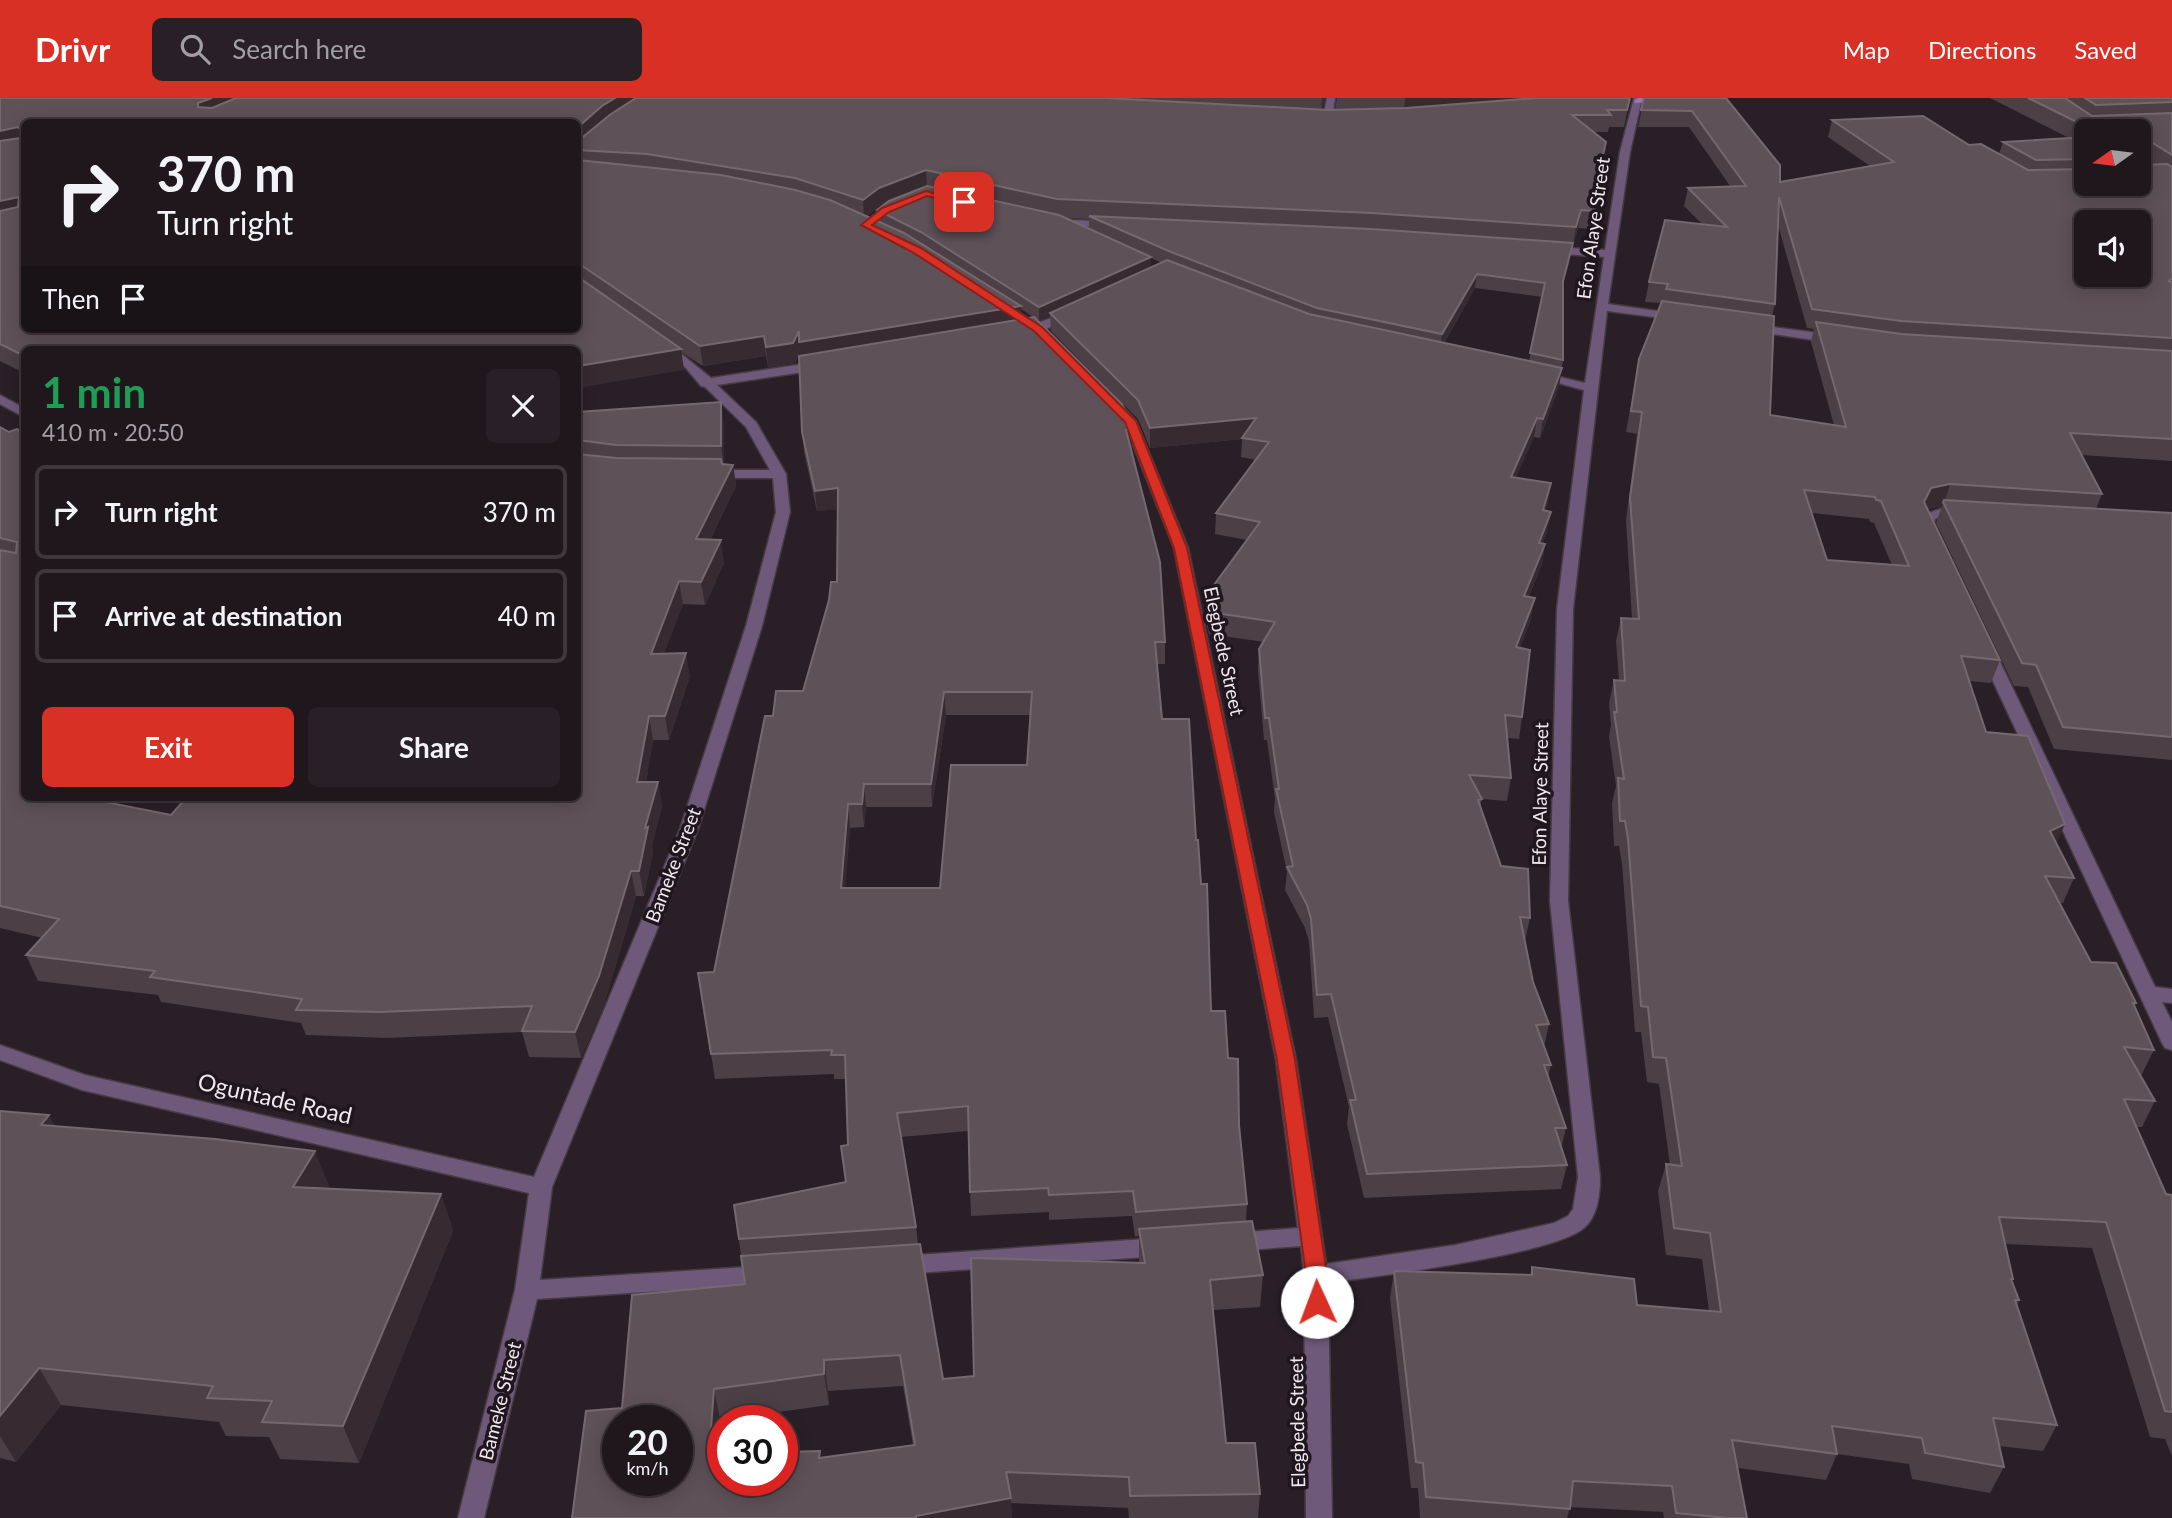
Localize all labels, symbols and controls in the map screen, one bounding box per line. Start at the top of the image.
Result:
search box [152,18,642,81]
text: Drivr [35,29,110,69]
icon: search [176,30,214,68]
text: Search here [232,33,366,65]
text: Map [1843,35,1890,64]
text: Directions [1928,35,2036,64]
text: Saved [2074,35,2137,64]
north arrow [2074,119,2151,196]
map controls [2074,119,2151,287]
text: 370 m [157,144,295,202]
icon: right [42,147,133,238]
street label: Efon Alaye Street [1571,155,1614,301]
pin [934,172,994,232]
icon: arrive [945,183,983,221]
text: Turn right [157,203,293,242]
button: sound [2074,210,2151,287]
icon: arrive [114,280,152,318]
text: Then [42,283,100,315]
text: 1 min [42,367,146,417]
button: close [486,369,560,443]
text: 410 m · 20:50 [42,418,184,446]
icon: right [46,493,84,531]
text: Turn right [105,496,218,528]
text: 370 m [483,496,556,528]
street label: Elegbede Street [1200,584,1249,718]
icon: arrive [46,597,84,635]
text: Arrive at destination [105,600,342,632]
text: 40 m [498,600,556,632]
button: Exit [42,707,294,787]
button: Share [308,707,560,787]
street label: Efon Alaye Street [1527,722,1552,866]
street label: Bameke Street [640,804,705,926]
street label: Oguntade Road [195,1067,355,1129]
position arrow [1280,1265,1354,1339]
street label: Bameke Street [474,1339,525,1463]
street label: Elegbede Street [1284,1356,1309,1488]
speed limit sign: 30 [707,1405,798,1496]
text: 20 [627,1420,668,1462]
text: km/h [626,1457,669,1479]

